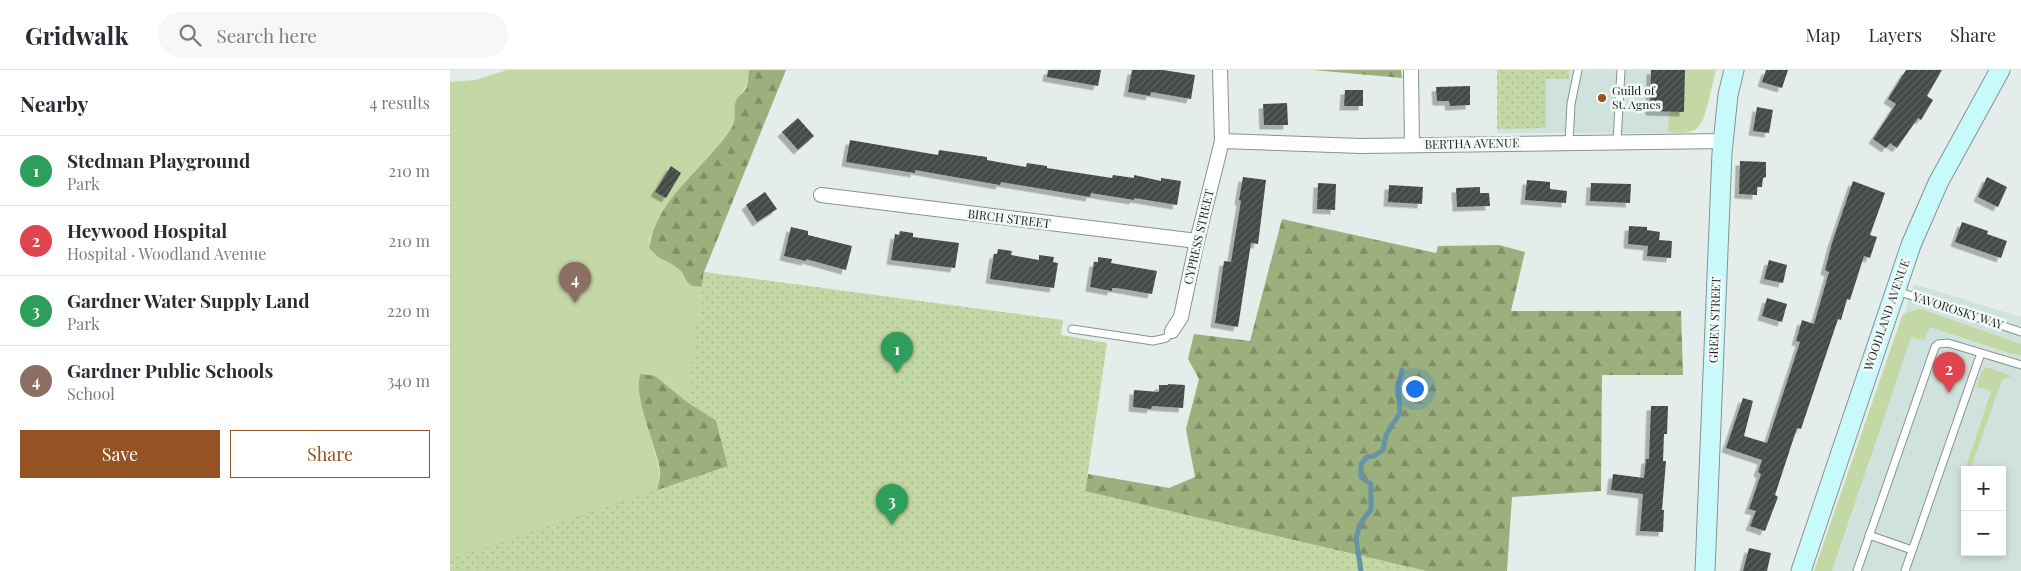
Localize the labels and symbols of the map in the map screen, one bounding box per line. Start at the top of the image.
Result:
place label: Guild of St. Agnes [1612,82,1661,112]
marker: Guild of St. Agnes [1596,92,1608,104]
street label: BERTHA AVENUE [1424,134,1520,152]
street label: CYPRESS STREET [1179,187,1217,286]
street label: BIRCH STREET [967,205,1052,231]
street label: WOODLAND AVENUE [1859,257,1913,373]
pin: 4 [559,262,591,303]
street label: GREEN STREET [1705,276,1724,363]
street label: YAVOROSKY WAY [1910,288,2006,332]
pin: 1 [881,332,913,373]
pin: 2 [1933,352,1965,393]
your location [1402,376,1428,402]
pin: 3 [876,484,908,525]

